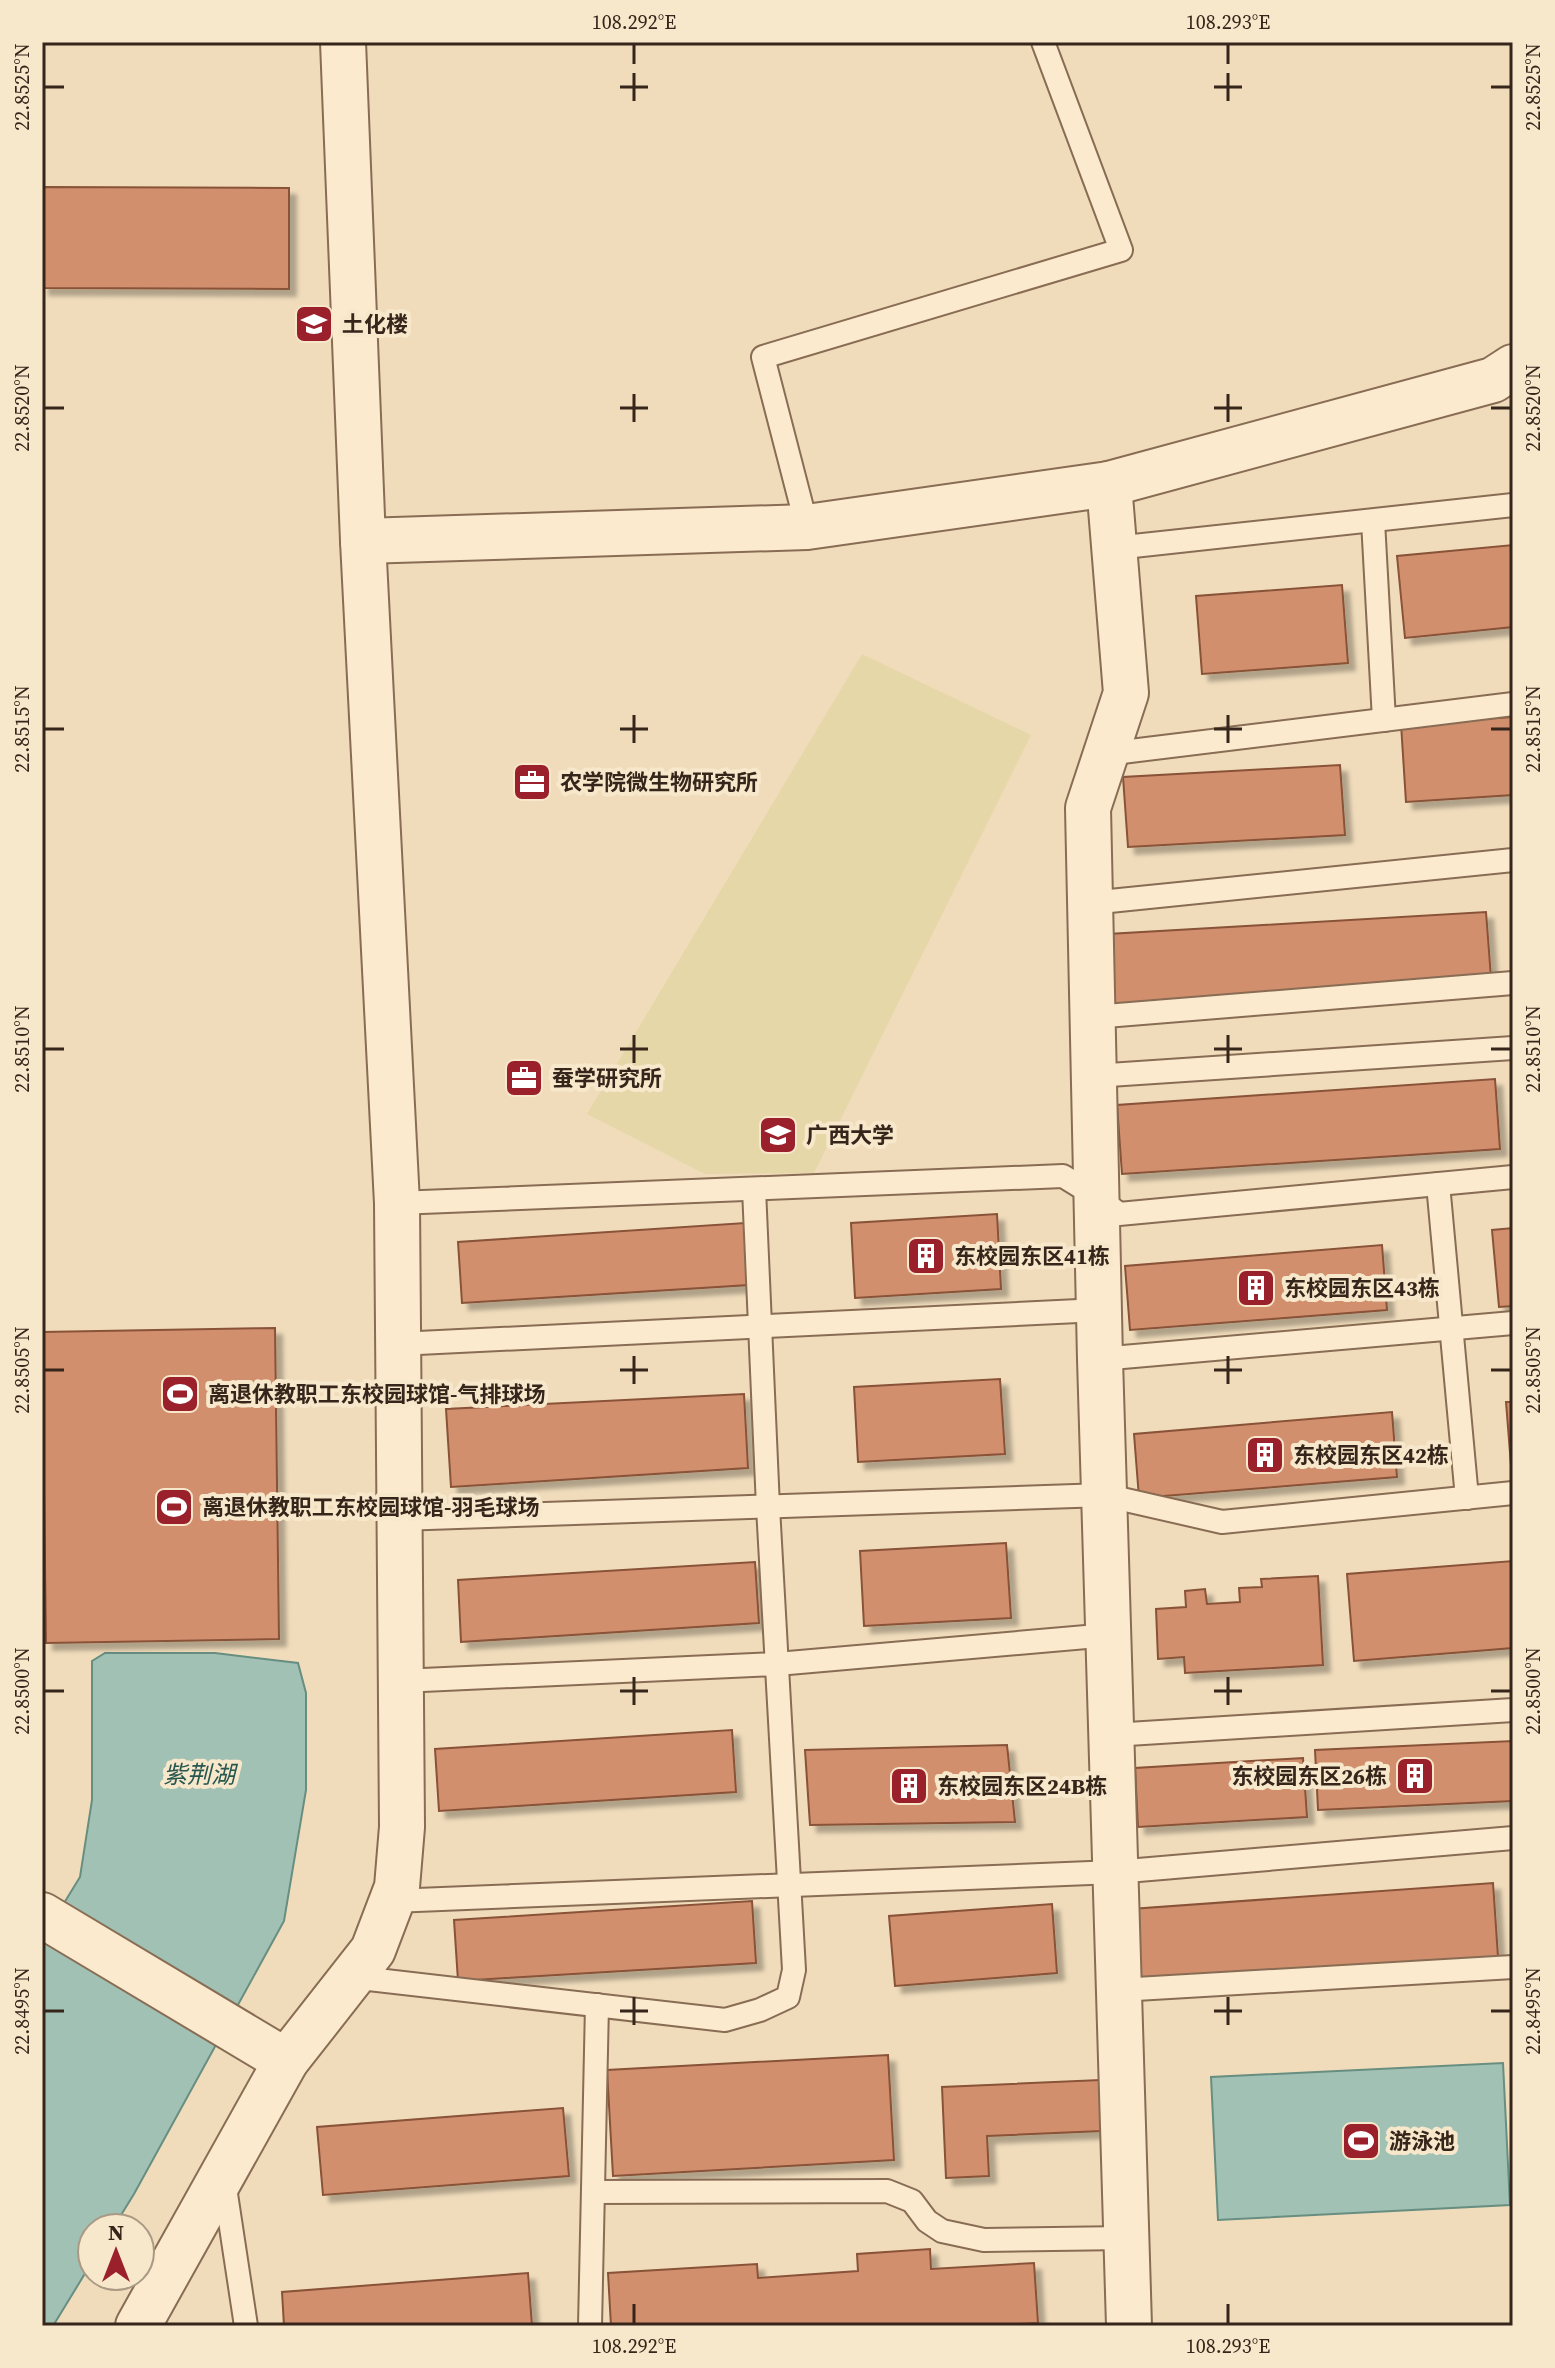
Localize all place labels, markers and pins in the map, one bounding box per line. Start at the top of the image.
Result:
school or university icon: 土化楼 [293,303,335,345]
place label: 土化楼 [342,309,408,339]
office icon: 农学院微生物研究所 [511,761,553,803]
place label: 农学院微生物研究所 [560,767,758,797]
office icon: 蚕学研究所 [503,1057,545,1099]
place label: 蚕学研究所 [552,1063,662,1093]
school or university icon: 广西大学 [757,1114,799,1156]
place label: 广西大学 [806,1120,894,1150]
building icon: 东校园东区41栋 [905,1235,947,1277]
place label: 东校园东区41栋 [954,1241,1110,1271]
building icon: 东校园东区43栋 [1235,1267,1277,1309]
place label: 东校园东区43栋 [1284,1273,1440,1303]
sports icon: 离退休教职工东校园球馆-气排球场 [159,1373,201,1415]
place label: 离退休教职工东校园球馆-气排球场 [208,1379,545,1409]
building icon: 东校园东区42栋 [1244,1434,1286,1476]
place label: 东校园东区42栋 [1293,1440,1449,1470]
sports icon: 离退休教职工东校园球馆-羽毛球场 [153,1486,195,1528]
place label: 离退休教职工东校园球馆-羽毛球场 [202,1492,539,1522]
building icon: 东校园东区26栋 [1394,1755,1436,1797]
place label: 东校园东区26栋 [1231,1761,1387,1791]
building icon: 东校园东区24B栋 [888,1765,930,1807]
place label: 东校园东区24B栋 [937,1771,1107,1801]
sports icon: 游泳池 [1340,2120,1382,2162]
place label: 游泳池 [1389,2126,1455,2156]

